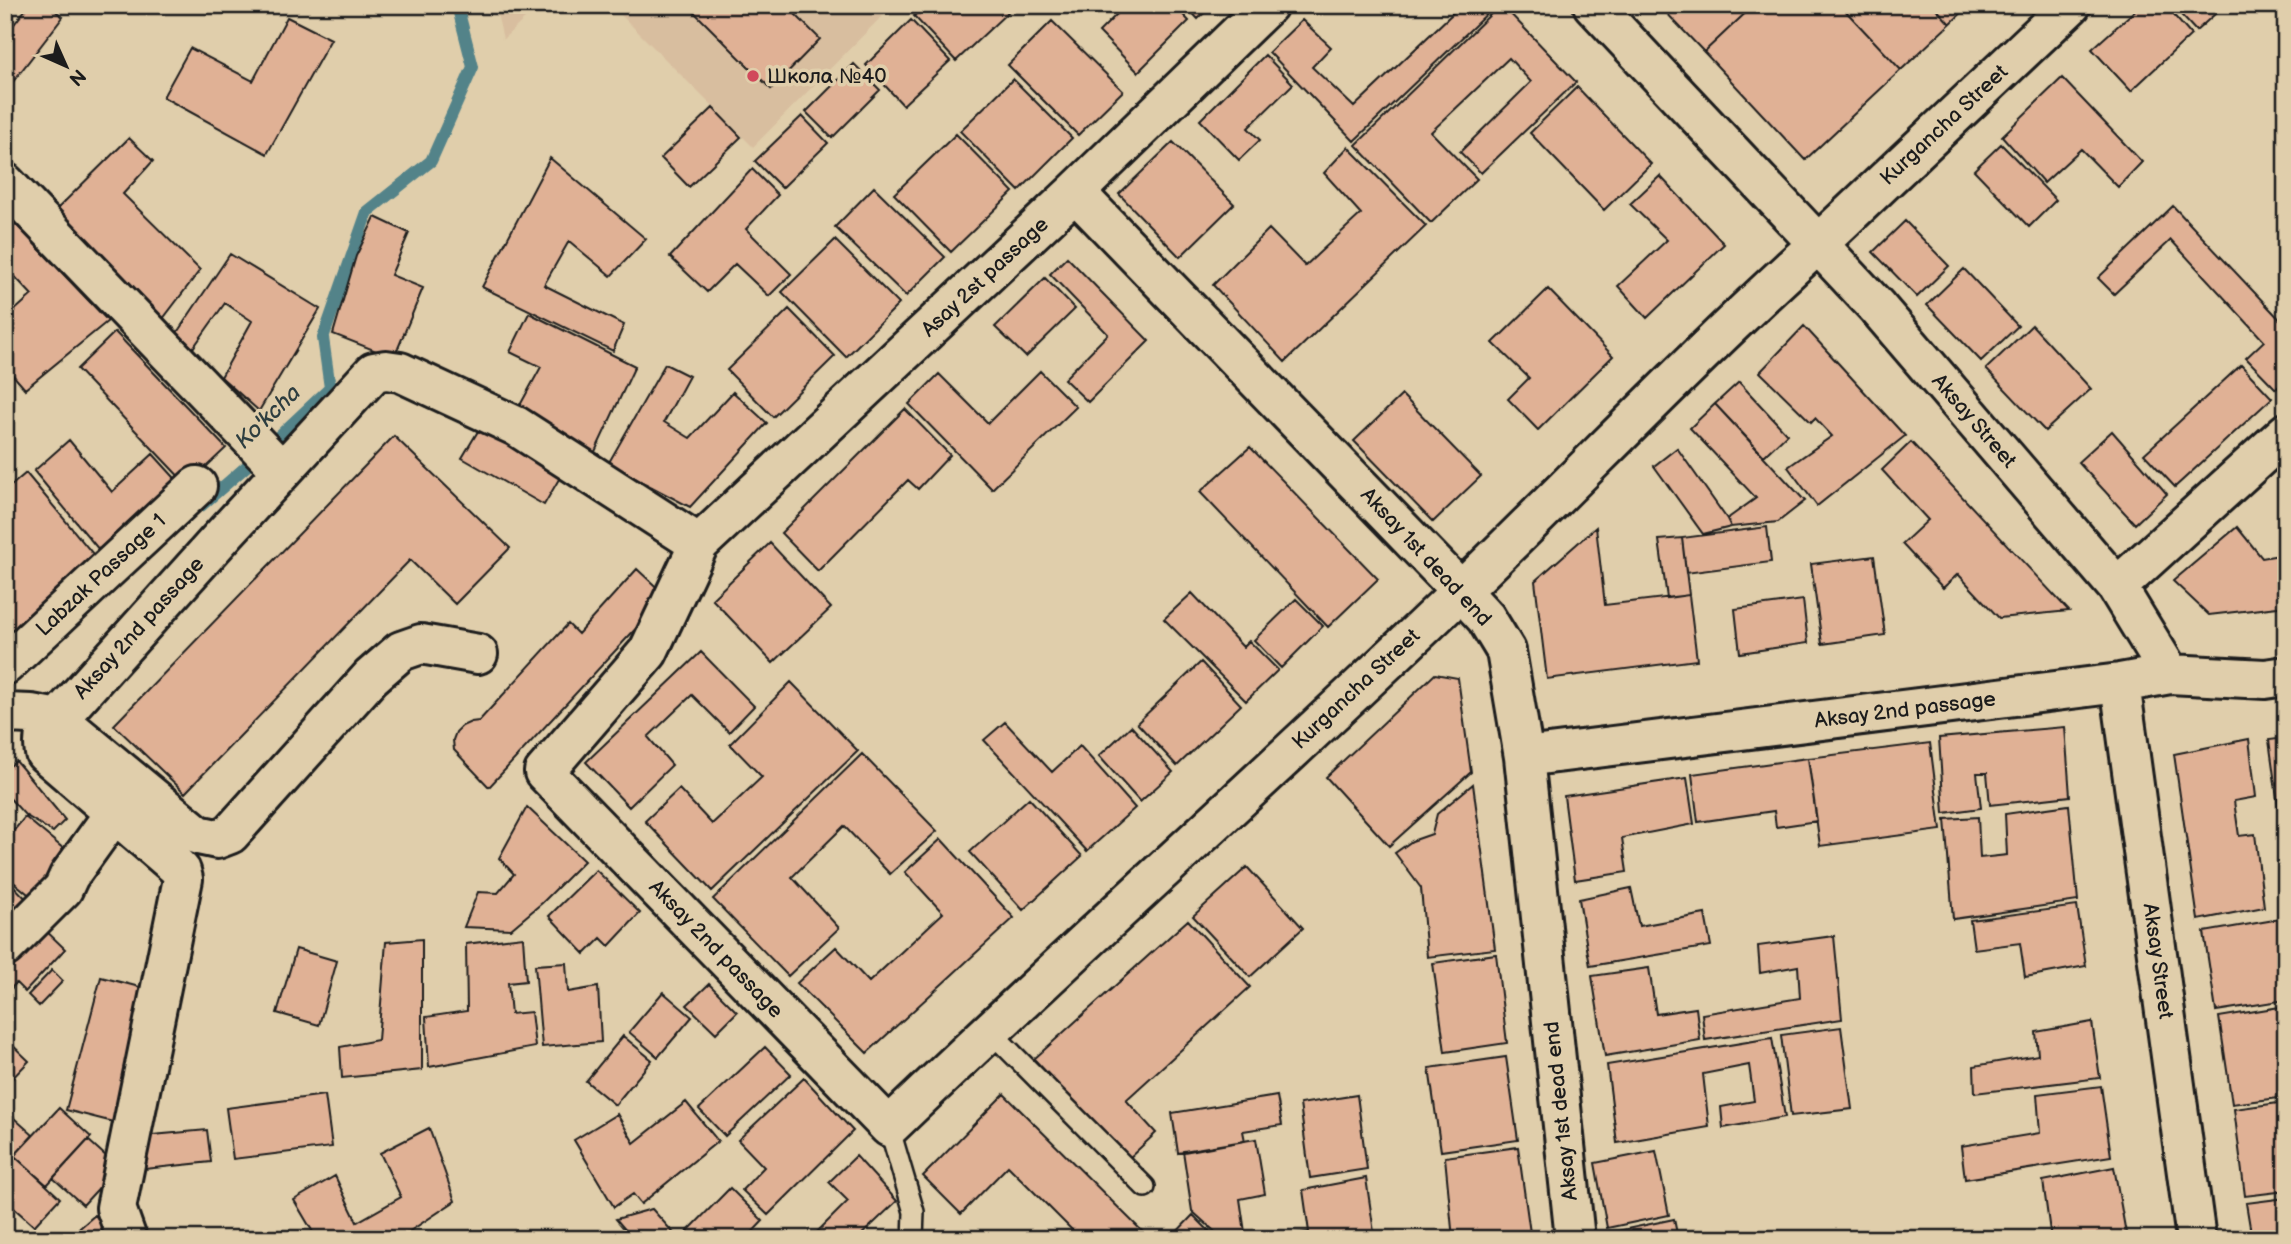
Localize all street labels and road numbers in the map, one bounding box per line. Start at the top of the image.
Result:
street label: Kurgancha Street [1875,59,2013,191]
street label: Asay 2st passage [916,212,1054,342]
street label: Aksay Street [1926,369,2022,474]
street label: Aksay 1st dead end [1355,483,1497,631]
street label: Labzak Passage 1 [31,509,171,641]
street label: Aksay 2nd passage [69,552,209,704]
street label: Kurgancha Street [1287,623,1425,755]
street label: Aksay 2nd passage [1813,686,1997,734]
street label: Aksay 2nd passage [644,875,788,1023]
street label: Aksay Street [2138,902,2179,1021]
street label: Aksay 1st dead end [1539,1020,1583,1202]

